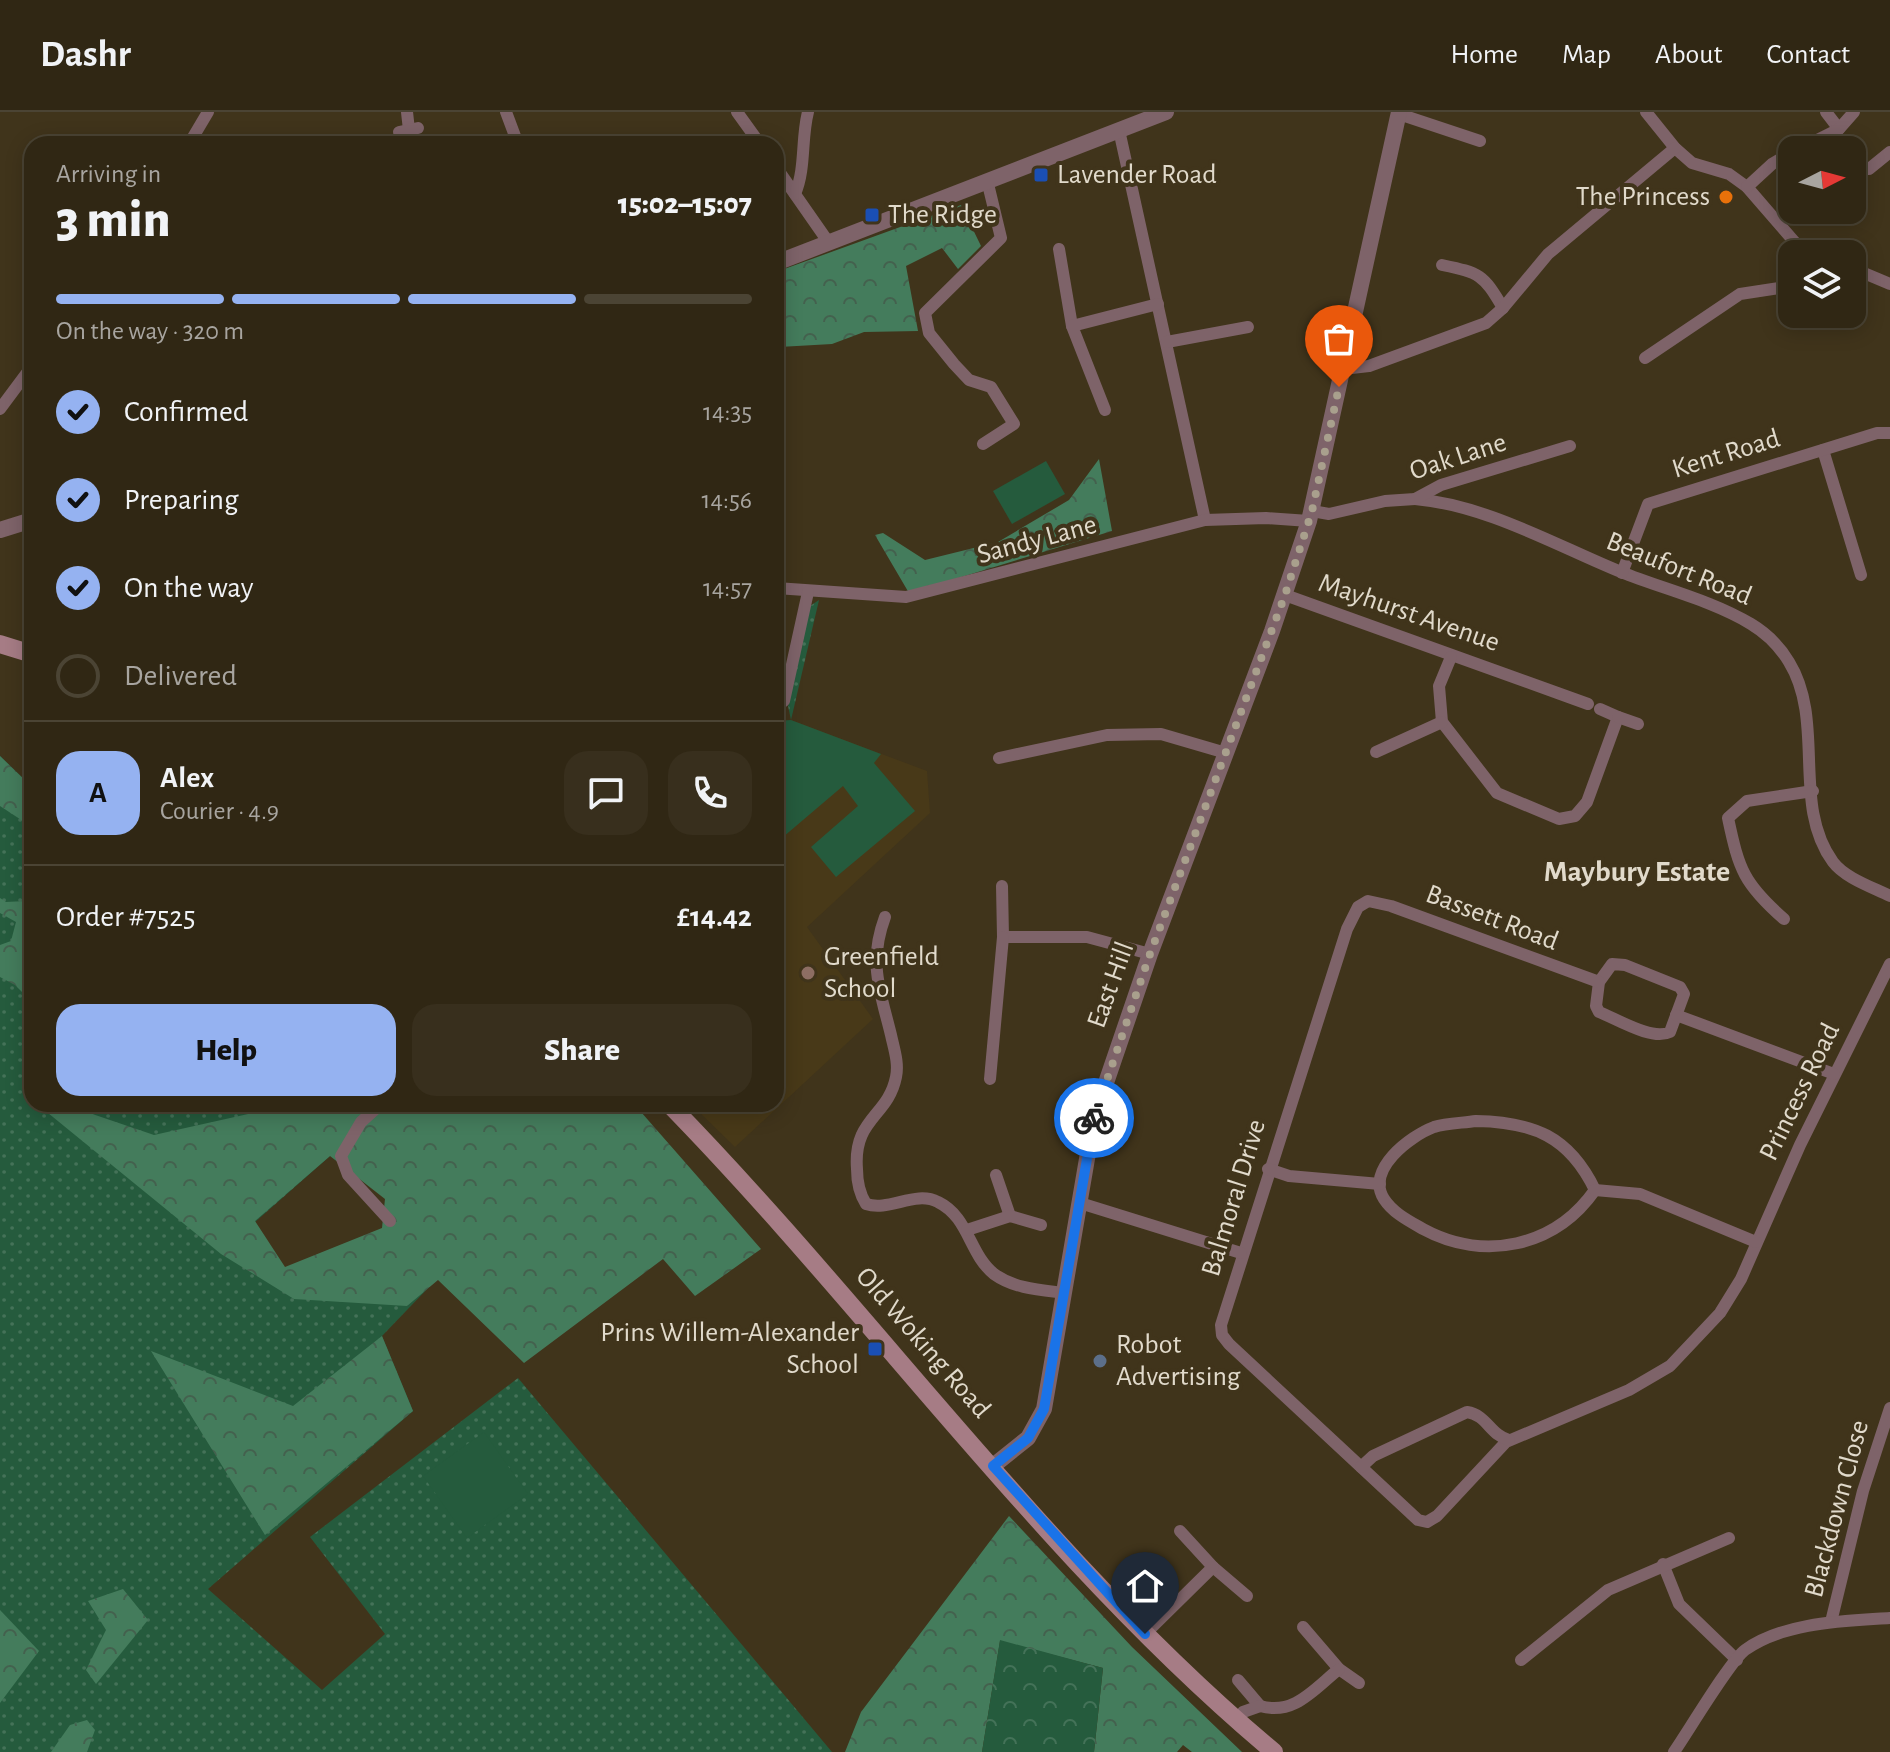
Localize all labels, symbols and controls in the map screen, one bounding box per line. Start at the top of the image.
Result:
text: Dashr [40,36,131,74]
text: Home [1451,41,1518,69]
text: Map [1562,41,1611,69]
text: About [1655,41,1723,69]
text: Contact [1767,41,1850,69]
north arrow [1778,136,1866,224]
map controls [1778,136,1866,328]
text: Arriving in [56,161,161,187]
place label: Lavender Road [1057,161,1217,189]
marker: Lavender Road [1032,166,1050,184]
place label: The Princess [1576,183,1710,211]
marker: The Princess [1717,188,1735,206]
text: 15:02–15:07 [618,189,752,219]
text: 3 min [56,194,170,246]
place label: The Ridge [888,201,997,229]
marker: The Ridge [863,206,881,224]
button: layers [1778,240,1866,328]
pin [1305,305,1373,387]
icon: bag [1317,317,1361,361]
text: On the way · 320 m [56,318,244,344]
icon: check [56,390,100,434]
text: Confirmed [124,397,248,427]
text: 14:35 [703,399,752,425]
street label: Kent Road [1669,424,1783,484]
street label: Oak Lane [1406,428,1510,486]
icon: check [56,478,100,522]
text: Preparing [124,485,239,515]
text: 14:56 [702,487,752,513]
street label: Sandy Lane [974,511,1100,569]
street label: Beaufort Road [1602,527,1756,611]
icon: check [56,566,100,610]
street label: Mayhurst Avenue [1315,569,1503,657]
text: On the way [124,573,253,603]
text: 14:57 [703,575,752,601]
text: Delivered [124,661,237,691]
button: chat [564,751,648,835]
button: phone [668,751,752,835]
text: Alex [160,763,214,793]
text: A [89,778,107,808]
text: Courier · 4.9 [160,798,279,824]
district label: Maybury Estate [1544,857,1730,887]
street label: Bassett Road [1422,880,1562,956]
text: Order #7525 [56,902,195,932]
text: £14.42 [677,902,752,932]
street label: East Hill [1083,938,1139,1032]
place label: Greenfield School [824,943,939,1003]
marker: Greenfield School [799,964,817,982]
button: Help [56,1004,396,1096]
button: Share [412,1004,752,1096]
street label: Princess Road [1755,1019,1845,1165]
courier [1054,1078,1134,1158]
icon: bike [1072,1096,1116,1140]
street label: Balmoral Drive [1197,1116,1271,1280]
street label: Old Woking Road [850,1262,996,1424]
place label: Prins Willem-Alexander School [600,1319,859,1379]
place label: Robot Advertising [1116,1331,1241,1391]
marker: Prins Willem-Alexander School [866,1340,884,1358]
marker: Robot Advertising [1091,1352,1109,1370]
street label: Blackdown Close [1800,1417,1874,1601]
pin [1111,1552,1179,1634]
icon: home [1123,1564,1167,1608]

